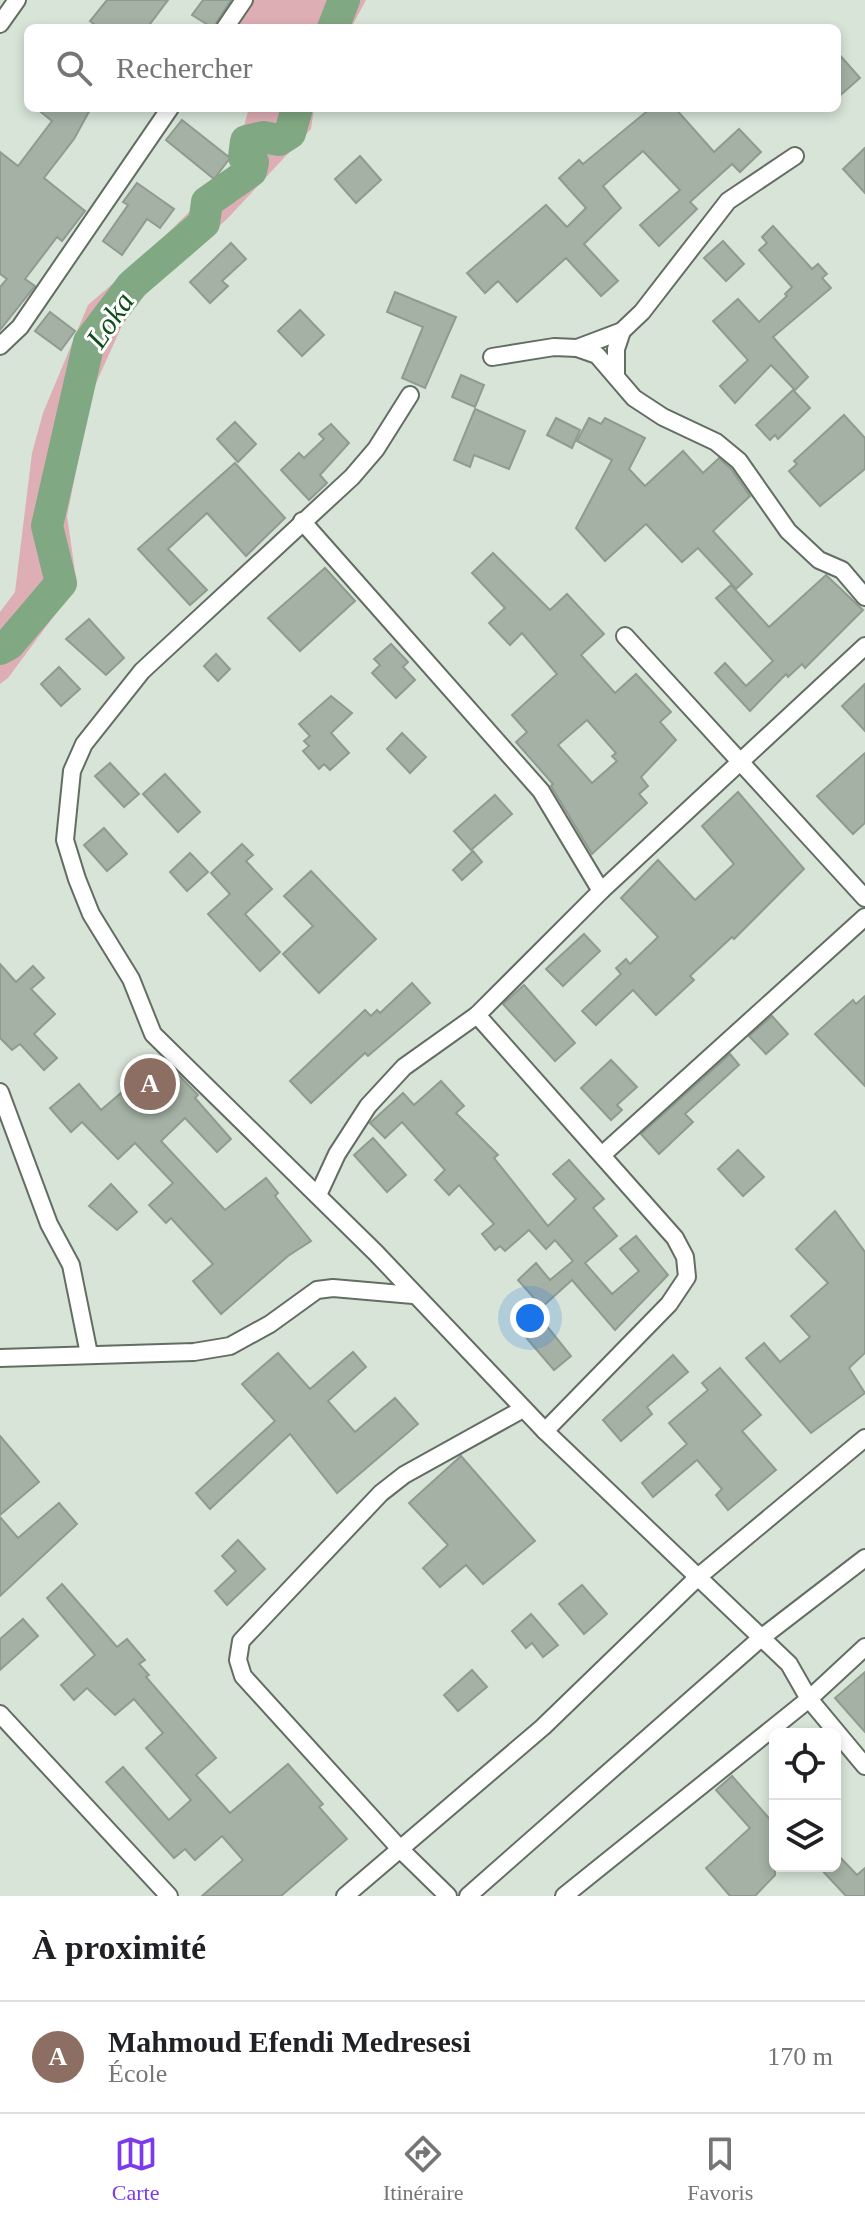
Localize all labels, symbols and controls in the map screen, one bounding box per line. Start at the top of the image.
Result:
search box [24,24,841,112]
icon: search [52,46,96,90]
text: Rechercher [116,51,253,84]
water label: Loka [79,286,140,355]
pin: A [124,1054,176,1114]
your location [510,1298,550,1338]
map controls [769,1728,841,1872]
button: locate [769,1728,841,1800]
button: layers [769,1800,841,1872]
text: À proximité [32,1929,206,1966]
text: Mahmoud Efendi Medresesi [108,2025,471,2058]
text: A [49,2042,67,2071]
text: 170 m [767,2042,833,2071]
text: École [108,2059,167,2088]
tab: Carte [112,2132,159,2206]
tab: Itinéraire [383,2132,464,2206]
tab: Favoris [687,2132,753,2206]

